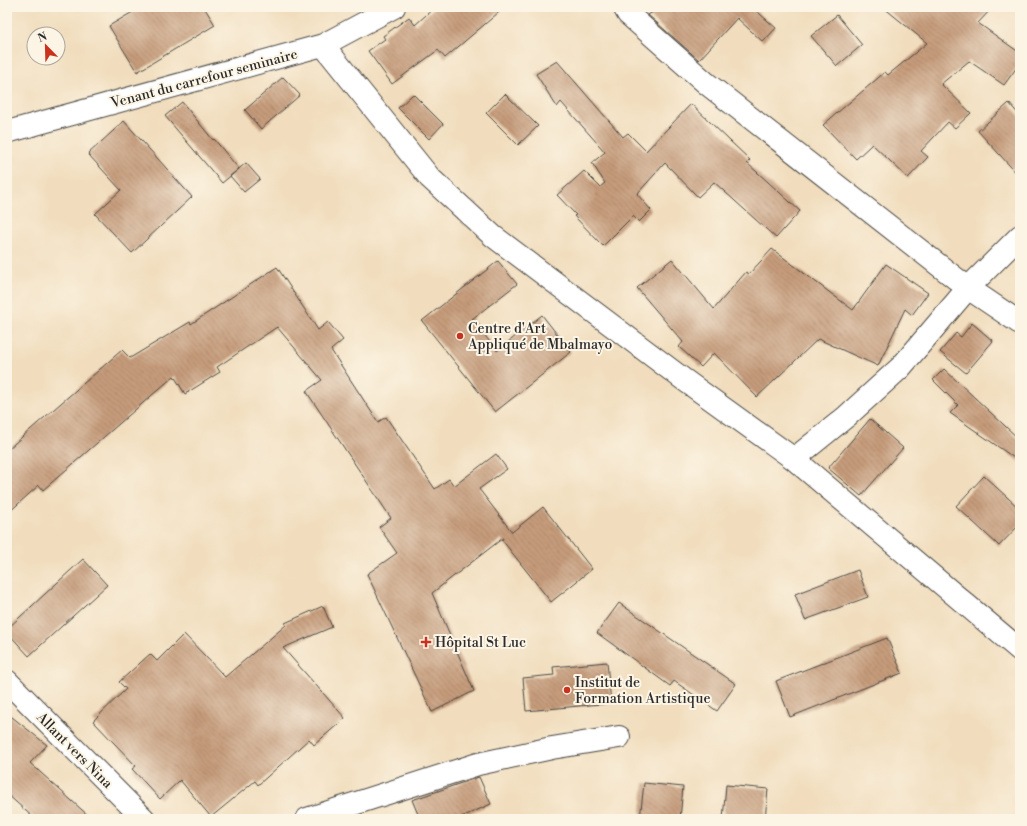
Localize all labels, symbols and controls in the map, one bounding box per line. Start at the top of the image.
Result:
north arrow [26,26,66,66]
text: N [36,29,49,46]
street label: Venant du carrefour seminaire [108,45,300,113]
place label: Centre d'Art Appliqué de Mbalmayo [467,320,612,354]
marker: Centre d'Art Appliqué de Mbalmayo [455,331,465,341]
place label: Hôpital St Luc [435,634,526,652]
marker: Hôpital St Luc [420,636,432,648]
place label: Institut de Formation Artistique [575,674,711,708]
marker: Institut de Formation Artistique [562,685,572,695]
street label: Allant vers Nina [32,708,117,793]

